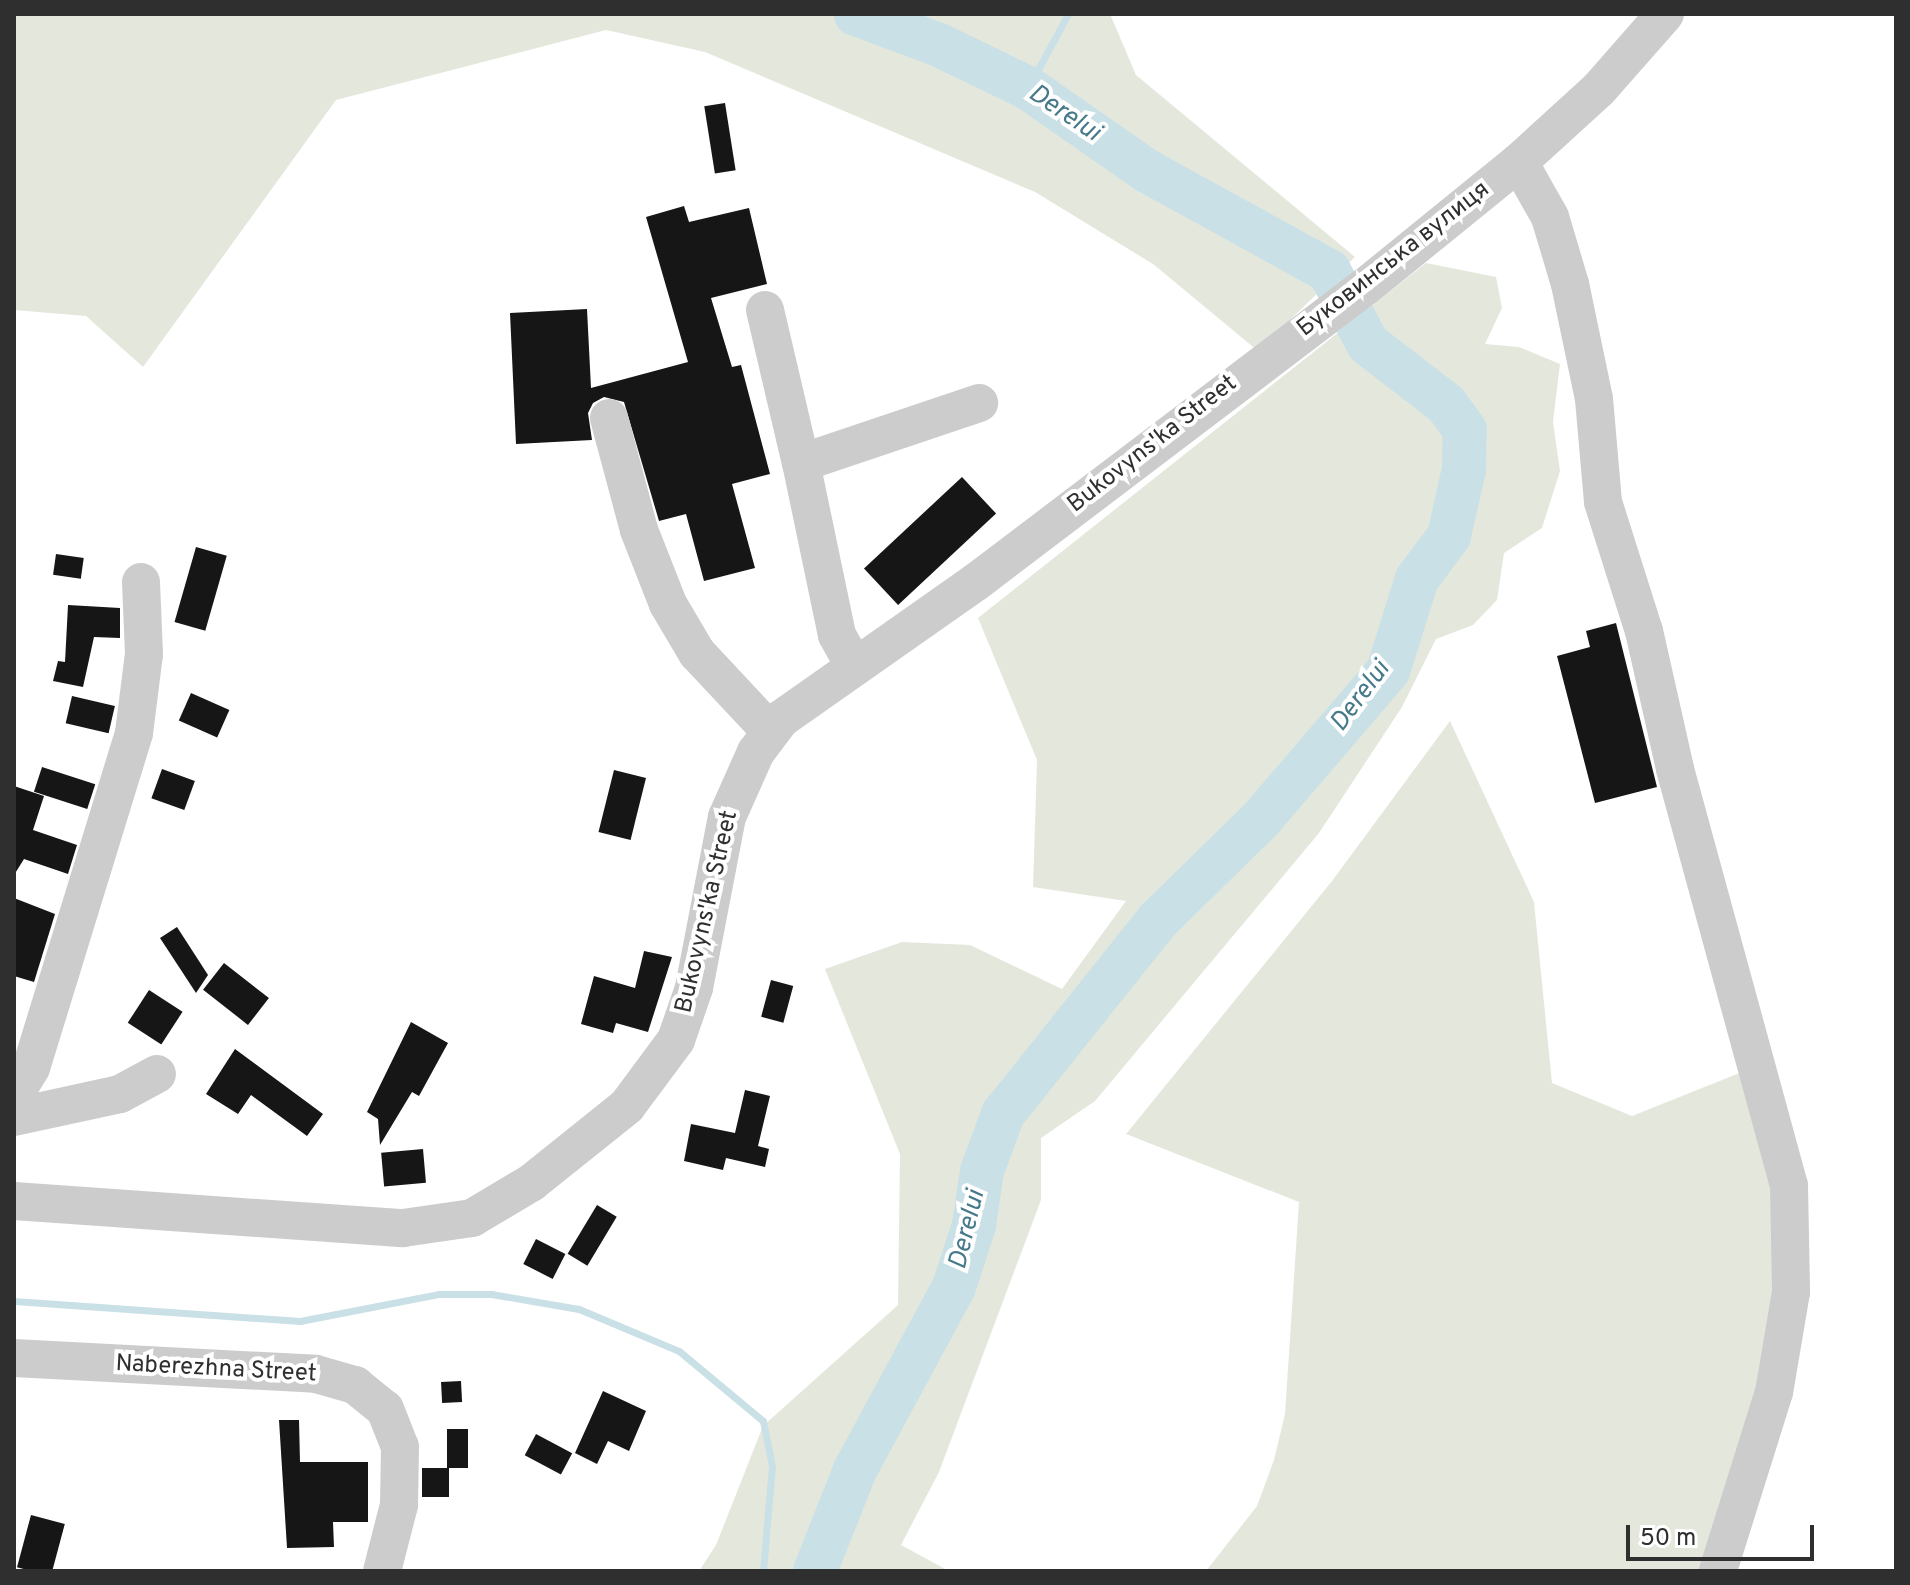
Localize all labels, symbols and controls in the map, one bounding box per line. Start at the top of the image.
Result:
water label: Derelui [1022,79,1106,149]
street label: Буковинська вулиця [1292,176,1496,344]
street label: Bukovyns'ka Street [1063,370,1243,520]
water label: Derelui [1324,656,1398,738]
street label: Bukovyns'ka Street [671,808,745,1016]
water label: Derelui [943,1187,993,1273]
street label: Naberezhna Street [115,1350,317,1390]
scale bar [1630,1509,1818,1559]
text: 50 m [1640,1524,1696,1554]

